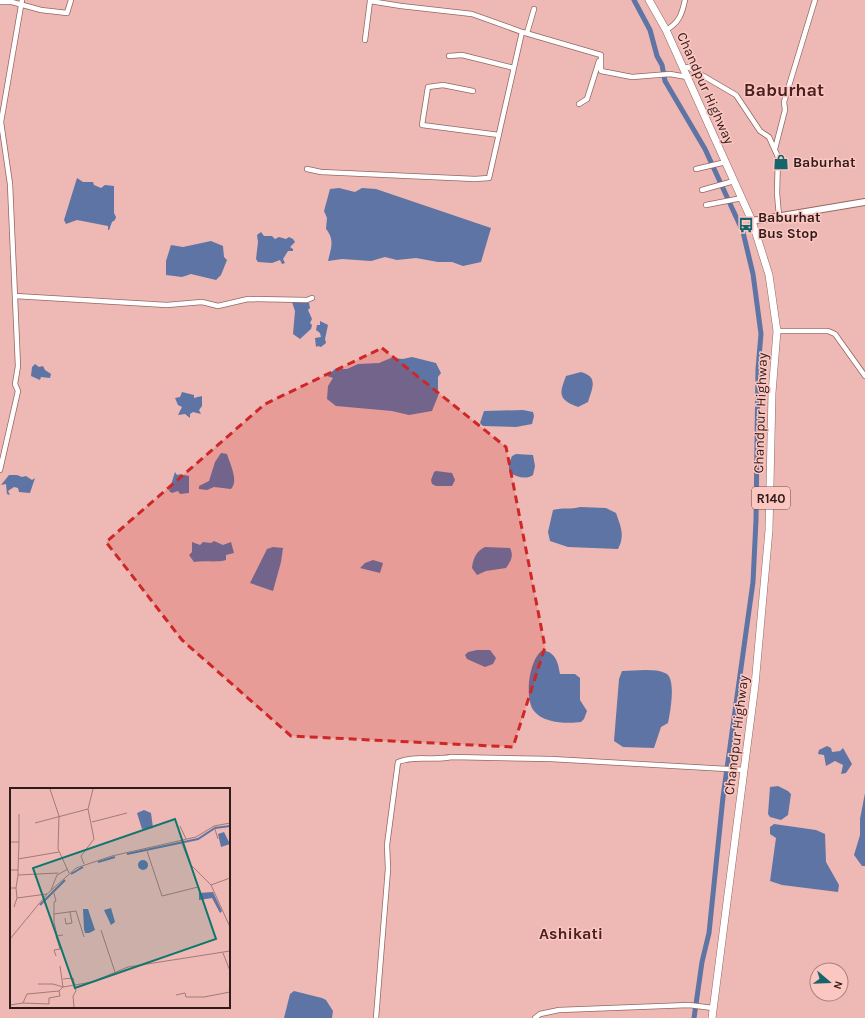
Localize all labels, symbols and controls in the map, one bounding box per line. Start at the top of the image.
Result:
street label: Chandpur Highway [673,30,738,147]
district label: Baburhat [744,79,824,101]
shop icon: Baburhat [772,153,790,171]
place label: Baburhat [793,154,856,171]
place label: Baburhat Bus Stop [758,209,821,242]
bus stop icon: Baburhat Bus Stop [737,216,755,234]
street label: Chandpur Highway [750,352,771,474]
road number: R140 [752,487,790,509]
street label: Chandpur Highway [721,674,752,796]
inset map [10,788,230,1008]
district label: Ashikati [539,924,603,943]
north arrow [809,962,849,1002]
text: N [831,979,845,991]

